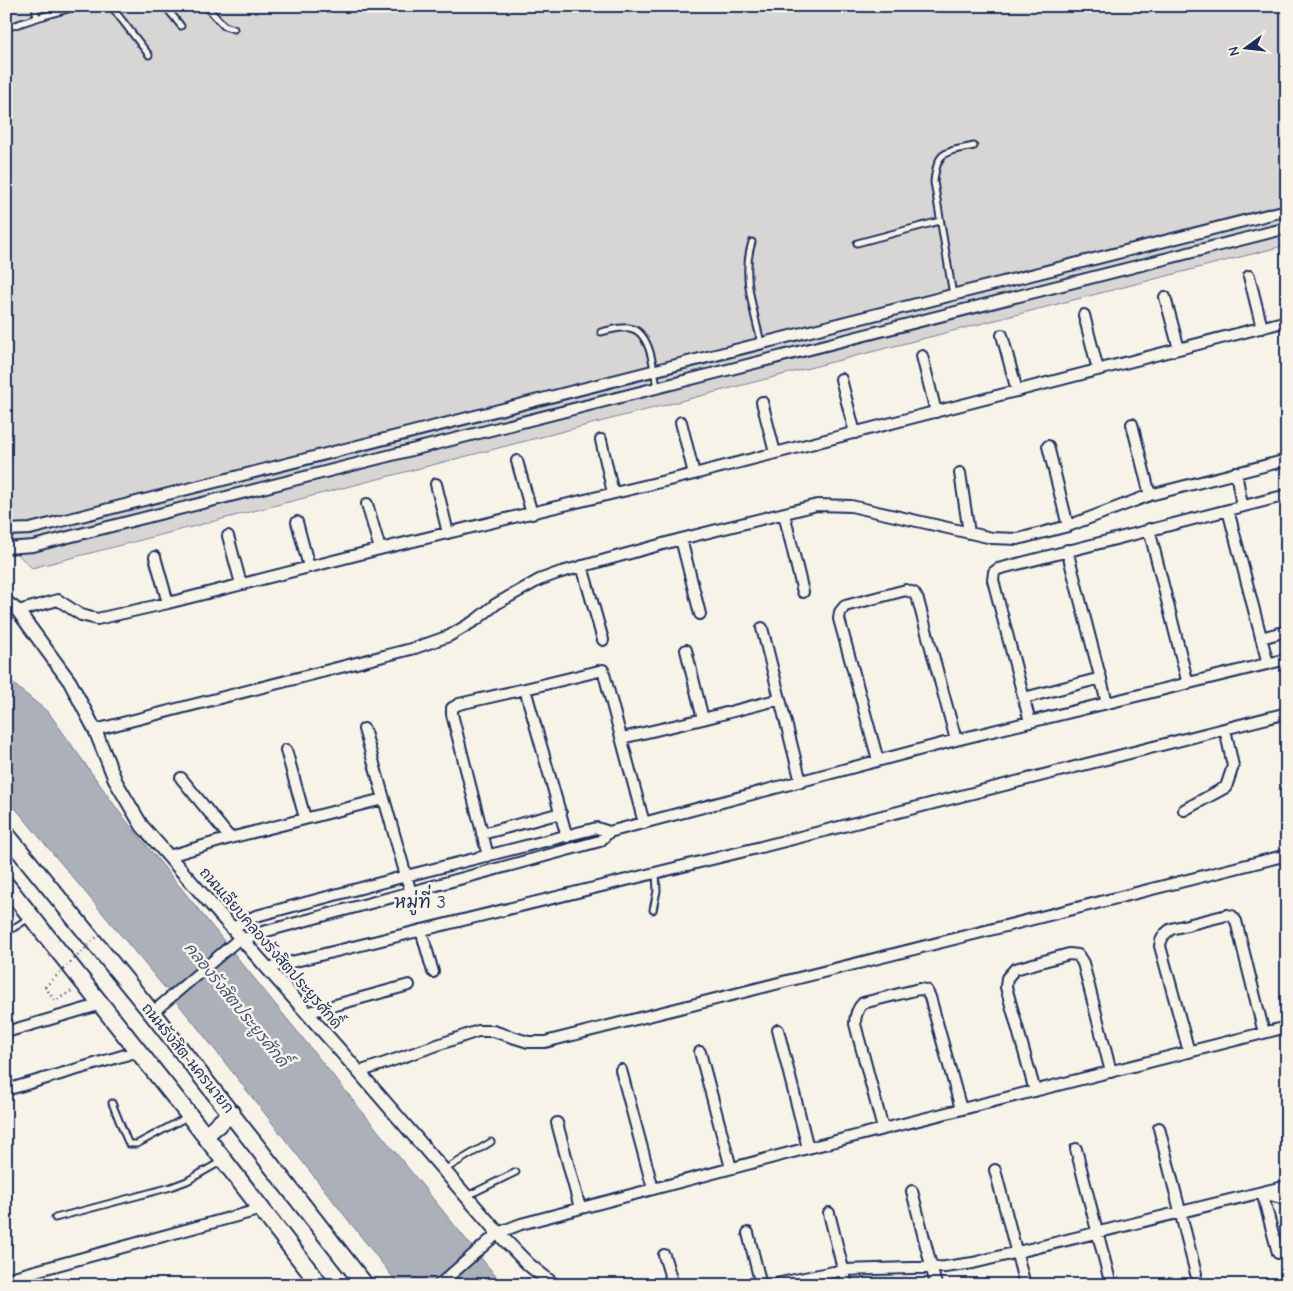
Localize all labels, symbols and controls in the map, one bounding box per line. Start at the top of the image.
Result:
north arrow [1220,22,1270,72]
text: N [1225,45,1243,58]
street label: ถนนเลียบคลองรังสิตประยูรศักดิ์ [196,864,346,1032]
district label: หมู่ที่ 3 [394,884,446,916]
water label: คลองรังสิตประยูรศักดิ์ [181,938,293,1070]
street label: ถนนรังสิต-นครนายก [138,999,238,1117]

